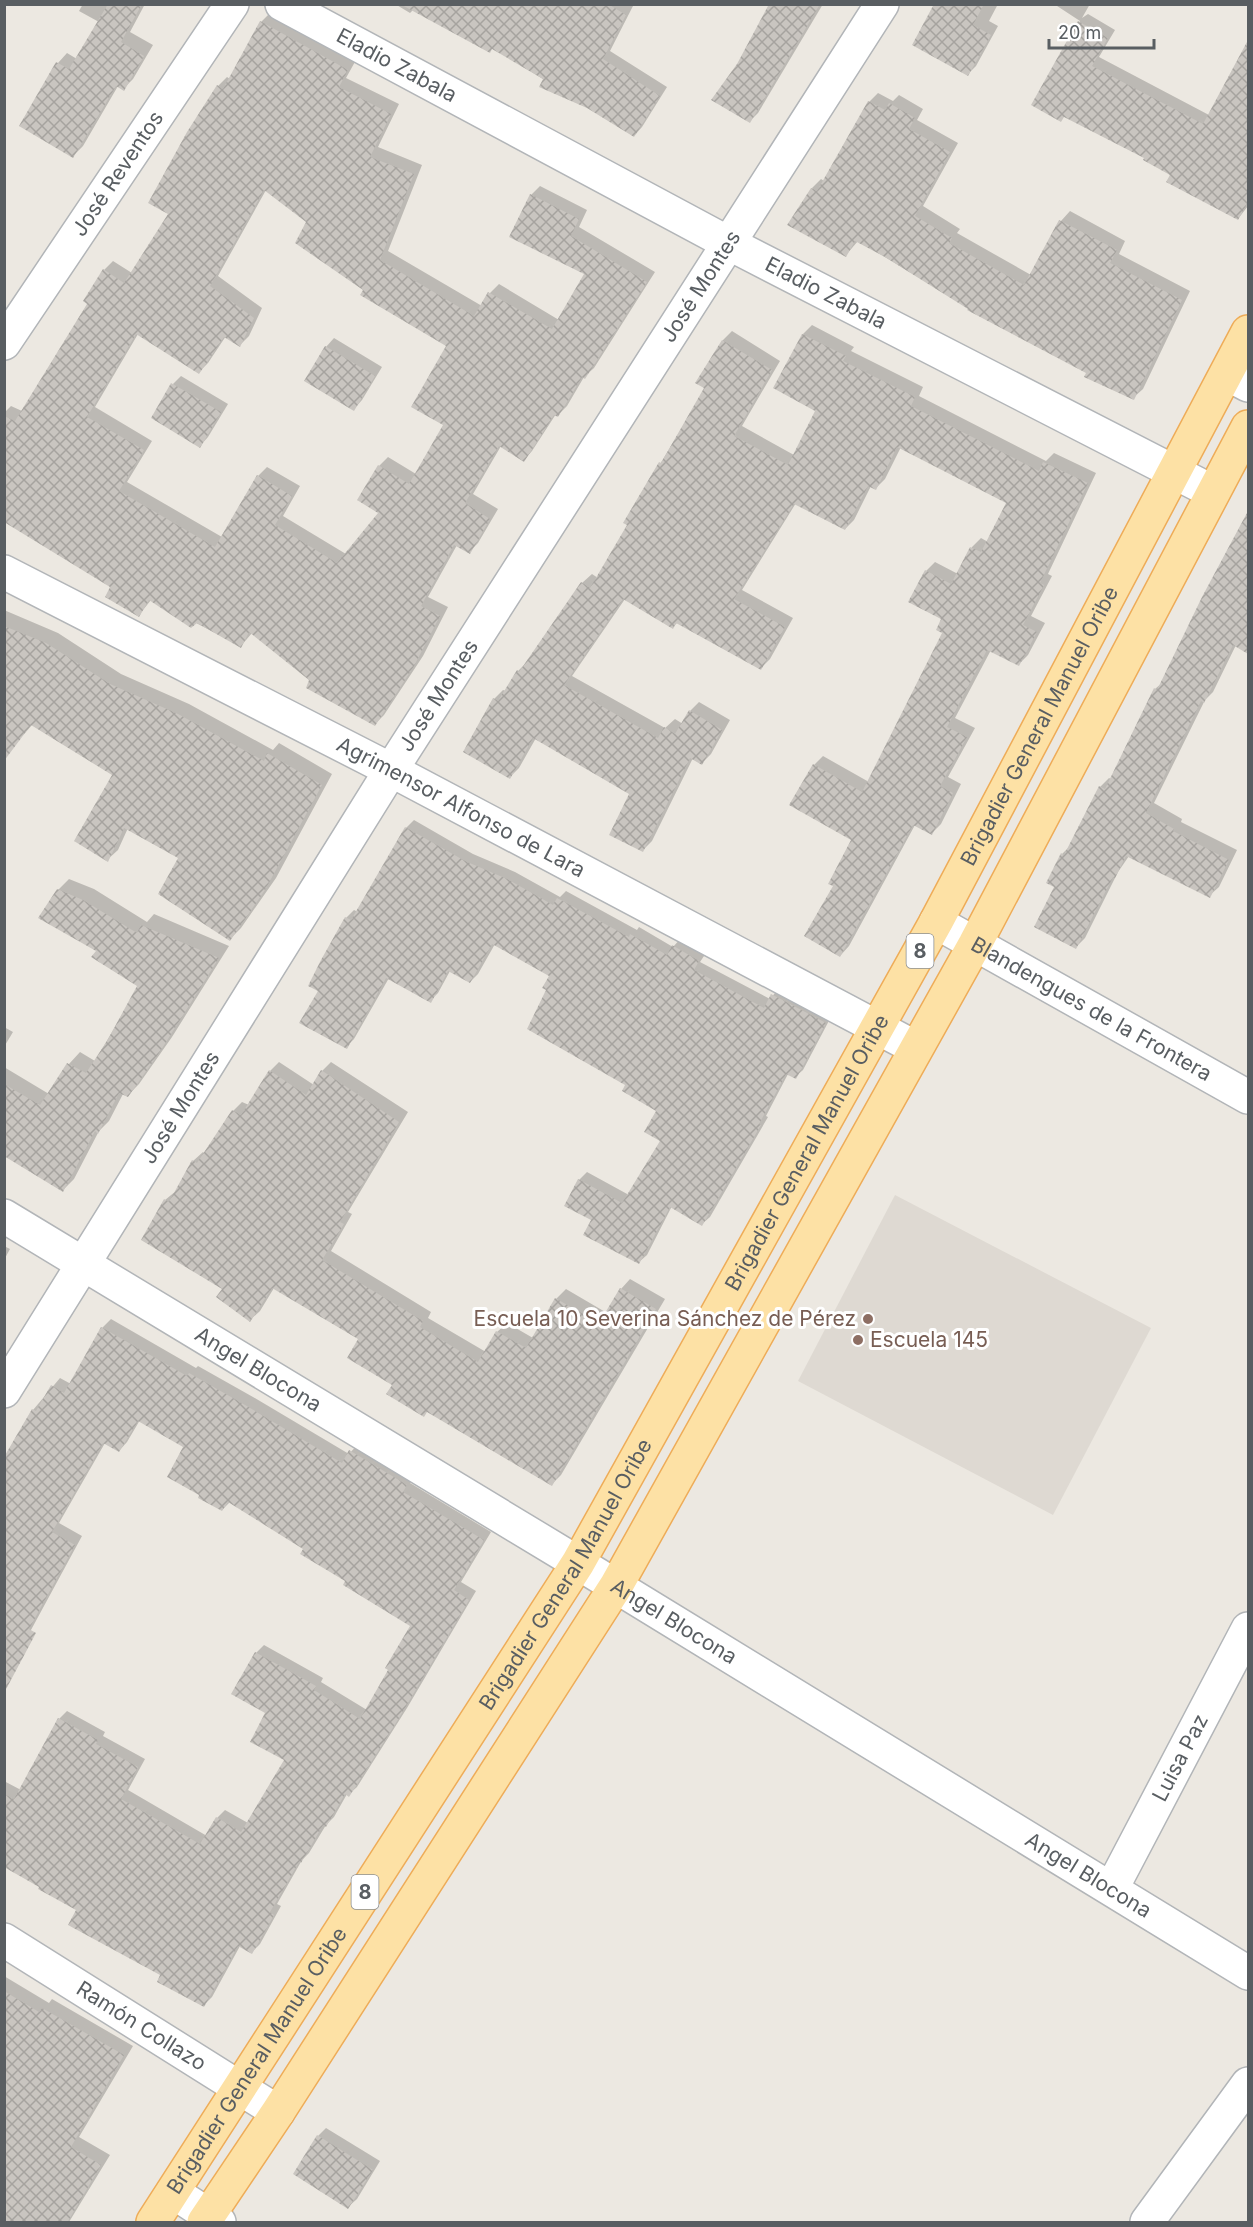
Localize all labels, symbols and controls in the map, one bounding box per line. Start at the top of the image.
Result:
scale bar [1049,12,1154,50]
text: 20 m [1058,22,1101,43]
street label: Eladio Zabala [332,23,461,107]
street label: José Reventos [67,106,168,241]
street label: José Montes [655,226,746,347]
street label: Eladio Zabala [761,251,891,334]
street label: Brigadier General Manuel Oribe [955,582,1123,870]
street label: José Montes [393,635,483,756]
street label: Agrimensor Alfonso de Lara [333,731,590,883]
street label: Blandengues de la Frontera [967,931,1216,1086]
road number: 8 [906,934,934,968]
street label: Brigadier General Manuel Oribe [720,1010,894,1295]
street label: José Montes [136,1046,225,1168]
place label: Escuela 10 Severina Sánchez de Pérez [474,1306,856,1331]
marker: Escuela 10 Severina Sánchez de Pérez [861,1312,875,1326]
street label: Angel Blocona [191,1321,326,1417]
place label: Escuela 145 [870,1327,988,1352]
marker: Escuela 145 [851,1333,865,1347]
street label: Brigadier General Manuel Oribe [474,1434,657,1714]
street label: Angel Blocona [606,1573,742,1669]
street label: Luisa Paz [1147,1710,1213,1805]
street label: Angel Blocona [1021,1827,1156,1923]
road number: 8 [352,1875,378,1909]
street label: Brigadier General Manuel Oribe [161,1922,352,2198]
street label: Ramón Collazo [72,1976,211,2076]

